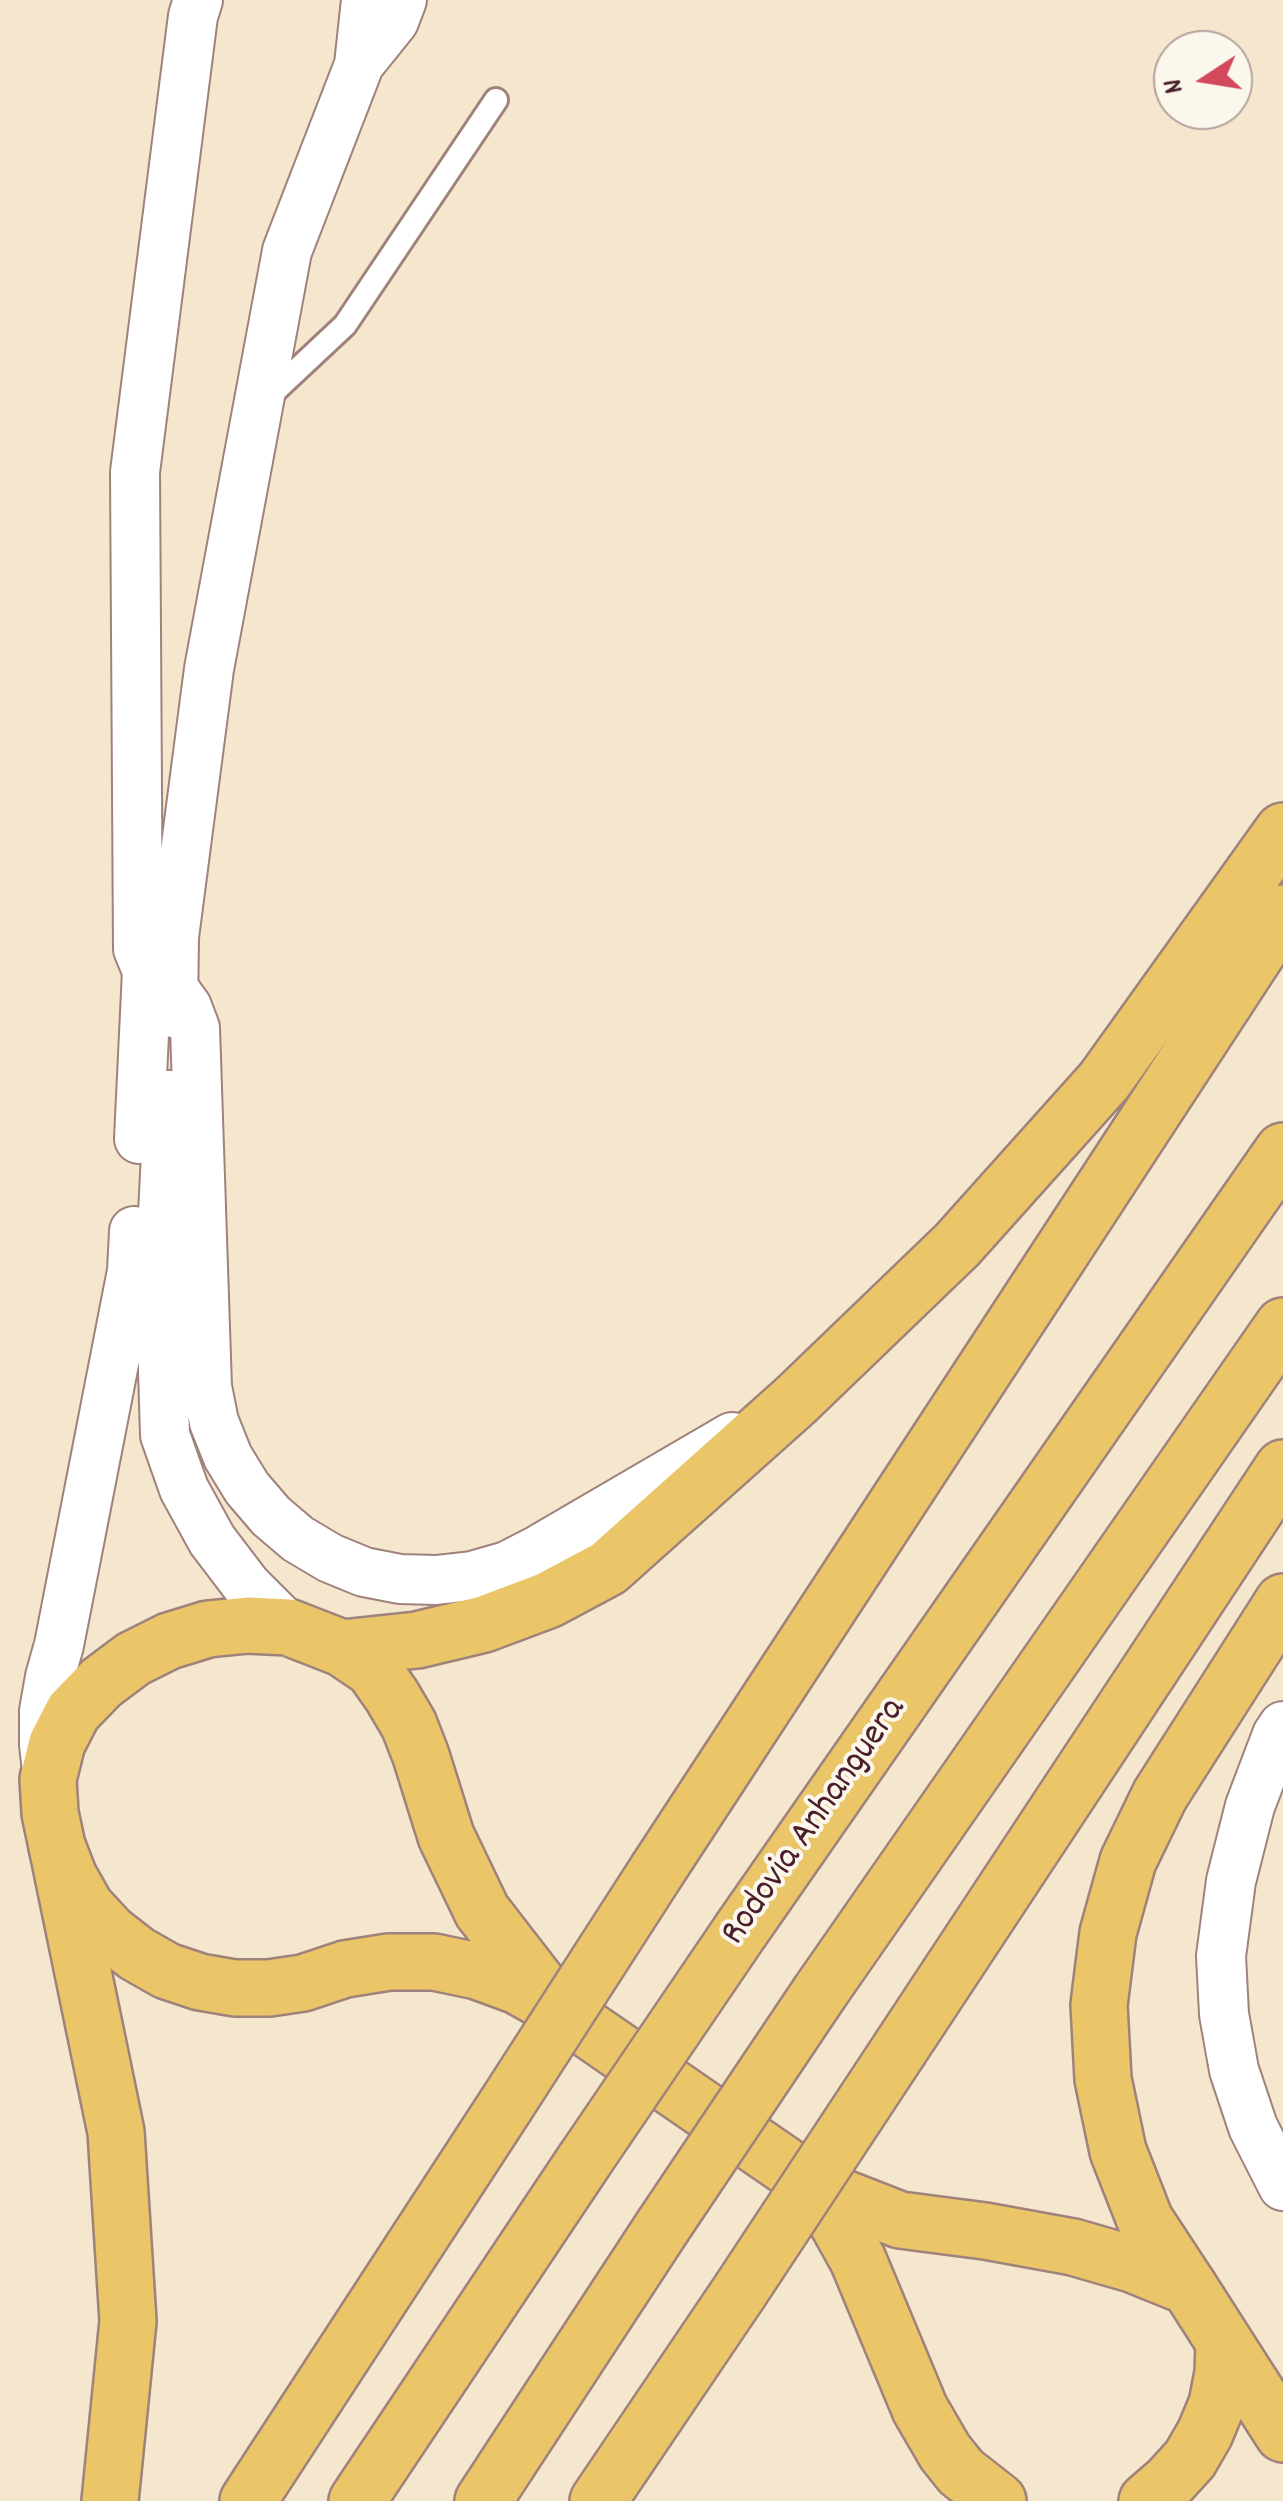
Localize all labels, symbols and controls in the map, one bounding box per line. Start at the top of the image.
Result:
north arrow [1153,30,1253,130]
text: N [1155,75,1197,97]
street label: Rodovia Anhanguera [714,1690,918,1956]

